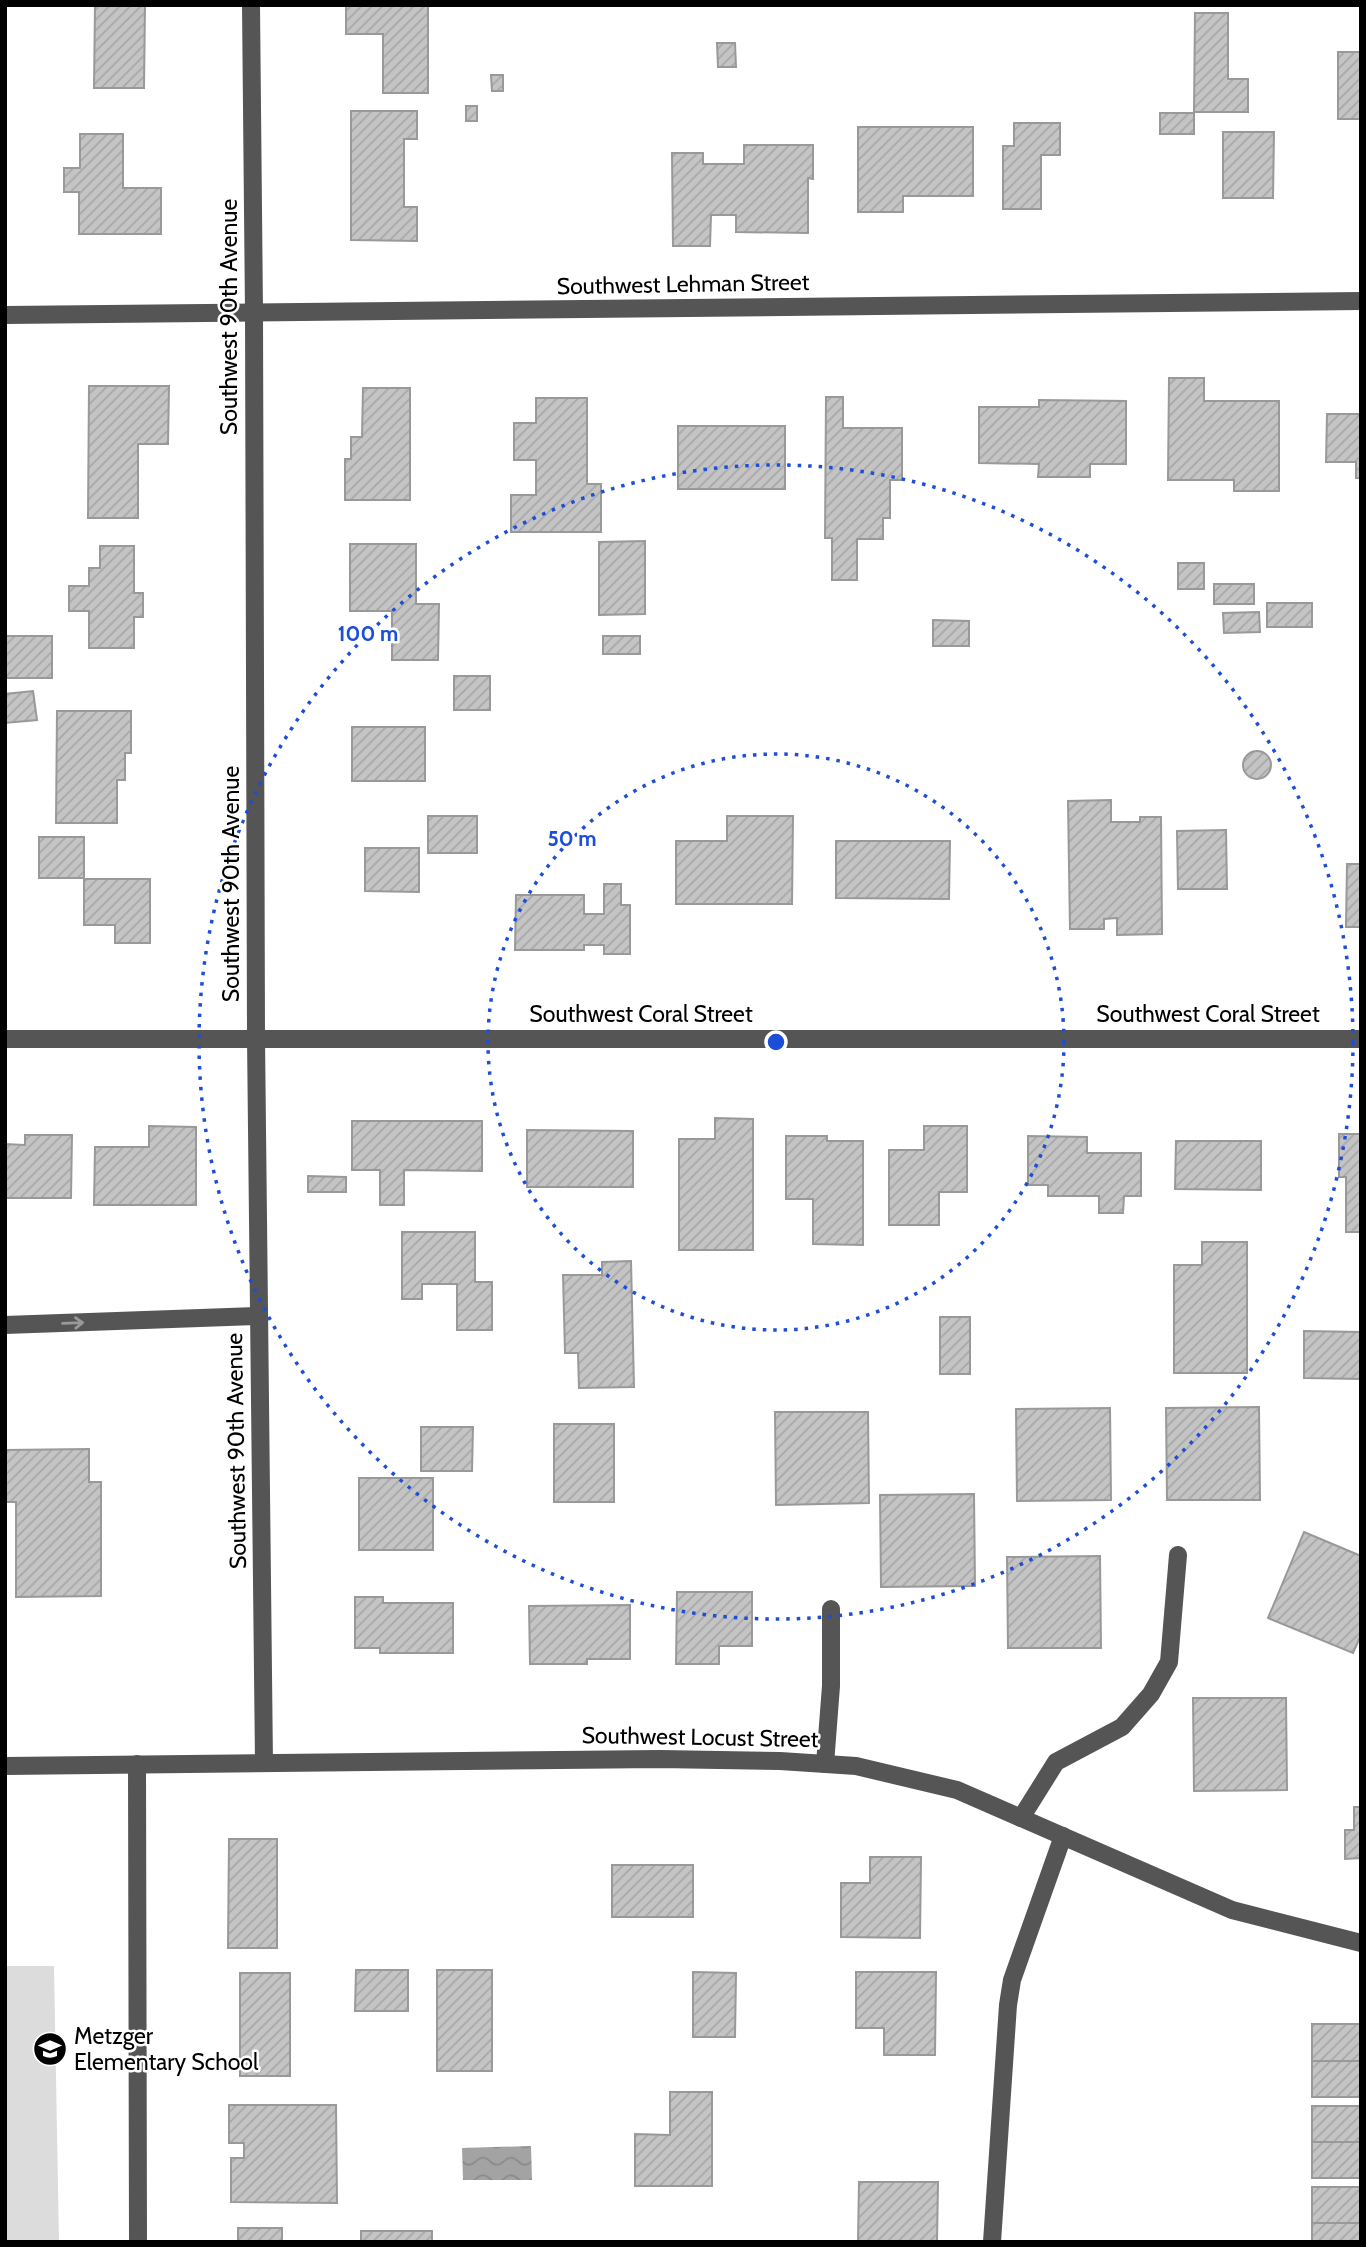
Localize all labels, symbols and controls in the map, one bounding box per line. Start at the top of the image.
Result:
street label: Southwest 90th Avenue [215,199,243,435]
street label: Southwest Lehman Street [556,268,810,300]
text: 100 m [338,621,398,646]
street label: Southwest 90th Avenue [217,766,245,1002]
text: 50 m [547,826,597,851]
street label: Southwest Coral Street [529,1000,753,1028]
street label: Southwest Coral Street [1096,1000,1320,1028]
centre of rings [764,1030,788,1054]
one-way arrow [62,1316,85,1330]
street label: Southwest 90th Avenue [220,1332,252,1569]
street label: Southwest Locust Street [581,1721,819,1753]
place label: Metzger Elementary School [74,2022,259,2076]
school or university icon: Metzger Elementary School [31,2030,69,2068]

